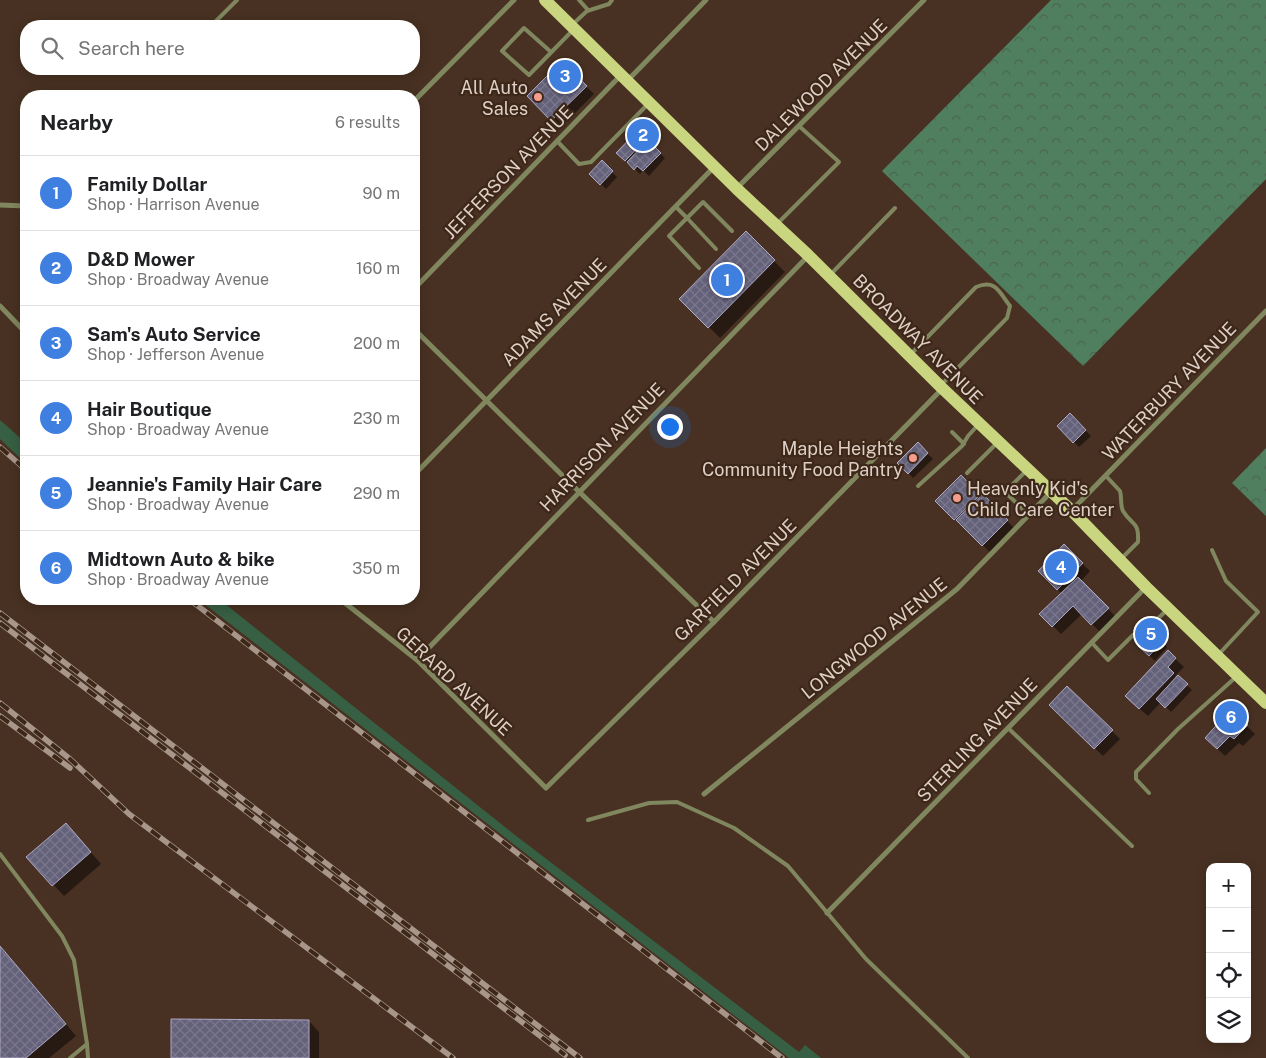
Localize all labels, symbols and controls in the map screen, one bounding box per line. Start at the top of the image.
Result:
street label: DALEWOOD AVENUE [751,15,891,155]
search box [20,20,420,75]
icon: search [38,34,66,62]
text: Search here [78,37,185,59]
pin: 3 [549,57,581,95]
place label: All Auto Sales [460,77,528,119]
marker: All Auto Sales [532,91,544,103]
street label: JEFFERSON AVENUE [439,101,577,243]
text: Nearby [40,110,113,135]
text: 6 results [335,113,400,132]
pin: 2 [627,116,659,154]
text: Family Dollar [87,173,207,195]
text: 1 [53,184,59,203]
text: 90 m [363,184,400,203]
text: Shop · Harrison Avenue [87,195,260,214]
text: D&D Mower [87,248,195,270]
street label: ADAMS AVENUE [497,254,611,370]
text: 2 [51,259,61,278]
text: 160 m [356,259,400,278]
pin: 1 [711,261,743,299]
text: Shop · Broadway Avenue [87,270,269,289]
street label: BROADWAY AVENUE [849,270,987,408]
street label: WATERBURY AVENUE [1098,318,1240,464]
text: Sam's Auto Service [87,323,261,345]
text: 3 [51,334,61,353]
text: 200 m [353,334,400,353]
text: Shop · Jefferson Avenue [87,345,264,364]
street label: HARRISON AVENUE [535,378,669,516]
text: Hair Boutique [87,398,212,420]
text: 4 [51,409,61,428]
text: 230 m [353,409,400,428]
your location [657,414,683,440]
text: Shop · Broadway Avenue [87,420,269,439]
place label: Maple Heights Community Food Pantry [702,438,903,480]
marker: Maple Heights Community Food Pantry [907,452,919,464]
text: Jeannie's Family Hair Care [87,473,322,495]
place label: Heavenly Kid's Child Care Center [967,478,1115,520]
text: 5 [51,484,61,503]
text: 290 m [353,484,400,503]
marker: Heavenly Kid's Child Care Center [951,492,963,504]
text: Shop · Broadway Avenue [87,495,269,514]
street label: GARFIELD AVENUE [670,515,800,645]
text: Midtown Auto & bike [87,548,275,570]
pin: 4 [1045,548,1077,586]
text: 6 [51,559,61,578]
text: 350 m [352,559,400,578]
text: Shop · Broadway Avenue [87,570,269,589]
street label: LONGWOOD AVENUE [797,573,951,703]
pin: 5 [1135,615,1167,653]
street label: GERARD AVENUE [392,622,516,740]
street label: STERLING AVENUE [913,674,1041,806]
pin: 6 [1215,698,1247,736]
map controls [1206,863,1251,1043]
button: + [1206,863,1251,908]
button: − [1206,908,1251,953]
button: locate [1206,953,1251,998]
button: layers [1206,998,1251,1043]

